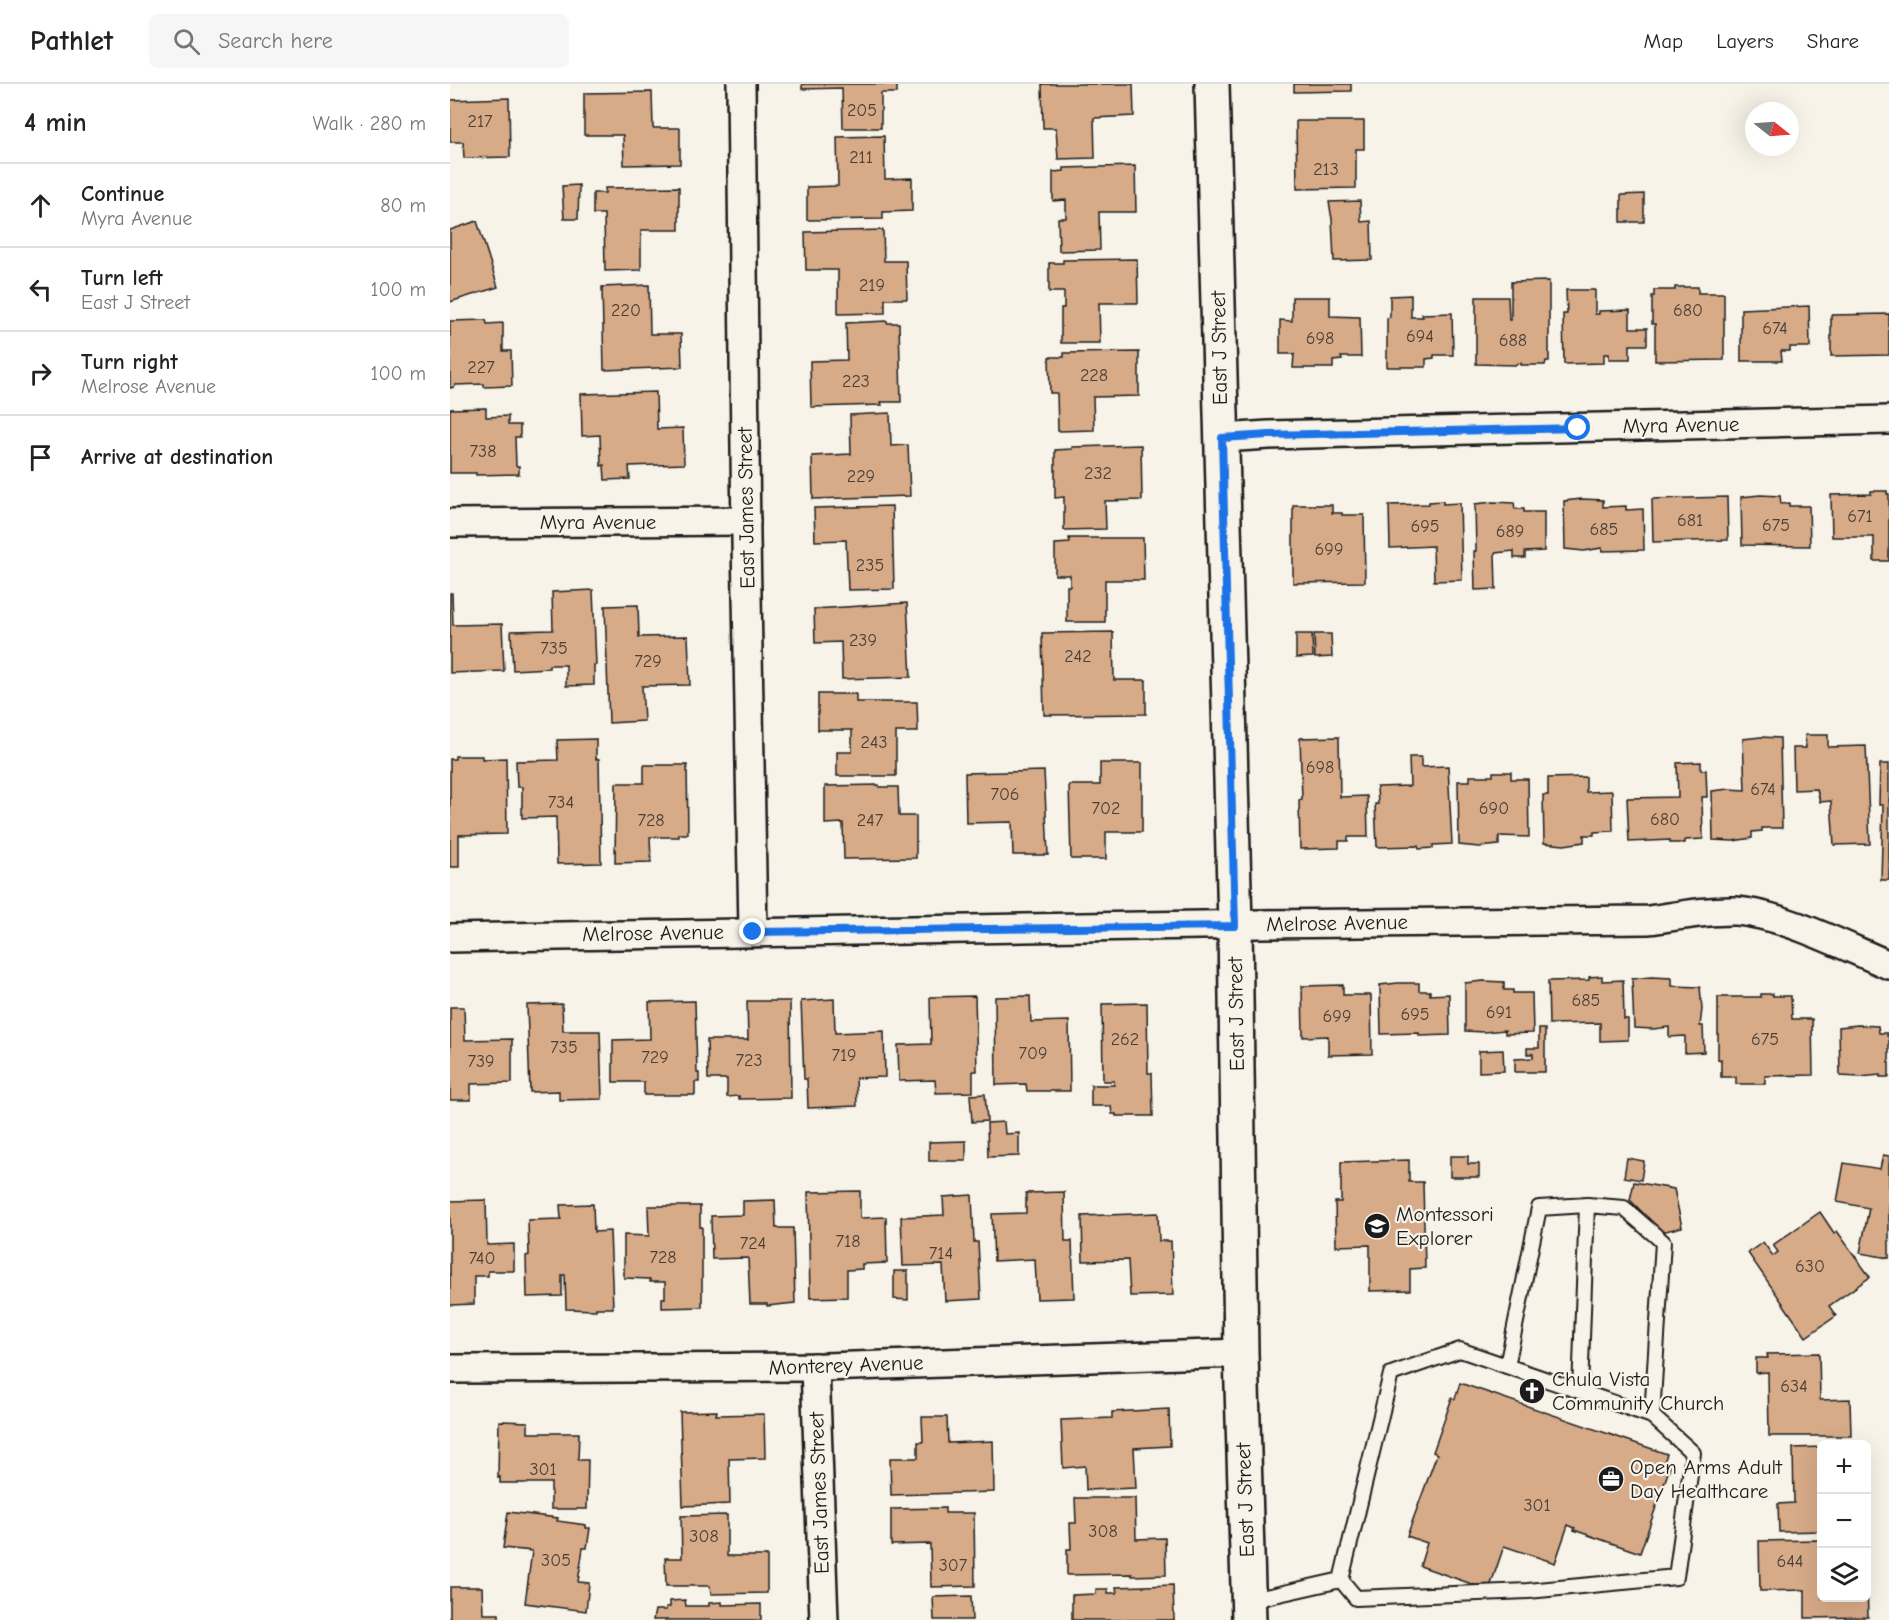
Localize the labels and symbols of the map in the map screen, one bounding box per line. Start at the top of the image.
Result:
house number: 205 [847,100,877,121]
north arrow [1745,102,1799,156]
house number: 217 [467,111,493,132]
house number: 211 [849,147,873,168]
house number: 213 [1313,159,1339,180]
house number: 219 [859,275,885,296]
street label: East J Street [1206,290,1232,405]
house number: 220 [611,300,641,321]
house number: 680 [1673,300,1703,321]
house number: 674 [1762,318,1788,339]
house number: 694 [1406,326,1434,347]
house number: 698 [1306,328,1334,349]
house number: 688 [1499,330,1527,351]
house number: 227 [467,357,495,378]
house number: 228 [1080,365,1108,386]
house number: 223 [842,371,870,392]
street label: Myra Avenue [1622,412,1740,438]
route start [1564,414,1590,440]
street label: East James Street [733,426,759,589]
house number: 738 [470,441,496,462]
house number: 232 [1084,463,1112,484]
house number: 229 [847,466,875,487]
house number: 671 [1847,506,1873,527]
street label: Myra Avenue [540,510,656,534]
house number: 681 [1677,510,1703,531]
house number: 675 [1762,515,1790,536]
house number: 695 [1410,516,1440,537]
house number: 685 [1590,519,1618,540]
house number: 689 [1496,521,1524,542]
house number: 699 [1315,539,1343,560]
house number: 235 [856,555,884,576]
house number: 239 [849,630,877,651]
house number: 735 [540,638,568,659]
house number: 242 [1064,646,1092,667]
house number: 729 [634,651,662,672]
house number: 243 [860,732,888,753]
house number: 698 [1306,757,1334,778]
house number: 674 [1750,779,1776,800]
house number: 706 [990,784,1020,805]
house number: 734 [548,792,574,813]
house number: 702 [1092,798,1120,819]
house number: 690 [1479,798,1509,819]
house number: 680 [1650,809,1680,830]
house number: 728 [637,810,665,831]
house number: 247 [857,810,884,831]
street label: Melrose Avenue [1266,910,1408,936]
route end [739,918,765,944]
street label: Melrose Avenue [582,920,724,946]
street label: East J Street [1223,956,1249,1071]
house number: 685 [1572,990,1600,1011]
house number: 691 [1486,1002,1512,1023]
house number: 695 [1400,1004,1430,1025]
house number: 699 [1323,1006,1351,1027]
house number: 262 [1111,1029,1139,1050]
house number: 675 [1751,1029,1779,1050]
house number: 735 [550,1037,578,1058]
house number: 709 [1018,1043,1048,1064]
house number: 719 [831,1045,857,1066]
house number: 729 [641,1047,669,1068]
house number: 723 [735,1050,763,1071]
house number: 739 [467,1051,495,1072]
place label: Montessori Explorer [1396,1202,1494,1250]
school or university icon: Montessori Explorer [1362,1211,1392,1241]
house number: 718 [836,1231,860,1252]
house number: 724 [740,1233,766,1254]
house number: 714 [929,1243,953,1264]
house number: 728 [649,1247,677,1268]
house number: 740 [469,1248,495,1269]
house number: 630 [1795,1256,1825,1277]
street label: Monterey Avenue [768,1350,924,1380]
place label: Chula Vista Community Church [1552,1367,1724,1415]
church icon: Chula Vista Community Church [1517,1376,1547,1406]
house number: 634 [1780,1376,1808,1397]
street label: East James Street [804,1411,834,1574]
street label: East J Street [1231,1441,1259,1558]
place label: Open Arms Adult Day Healthcare [1630,1455,1783,1503]
house number: 301 [529,1459,557,1480]
office icon: Open Arms Adult Day Healthcare [1596,1464,1626,1494]
house number: 301 [1523,1495,1551,1516]
house number: 308 [1088,1521,1118,1542]
house number: 308 [689,1526,719,1547]
house number: 305 [541,1550,571,1571]
house number: 644 [1776,1551,1804,1572]
house number: 307 [939,1555,968,1576]

